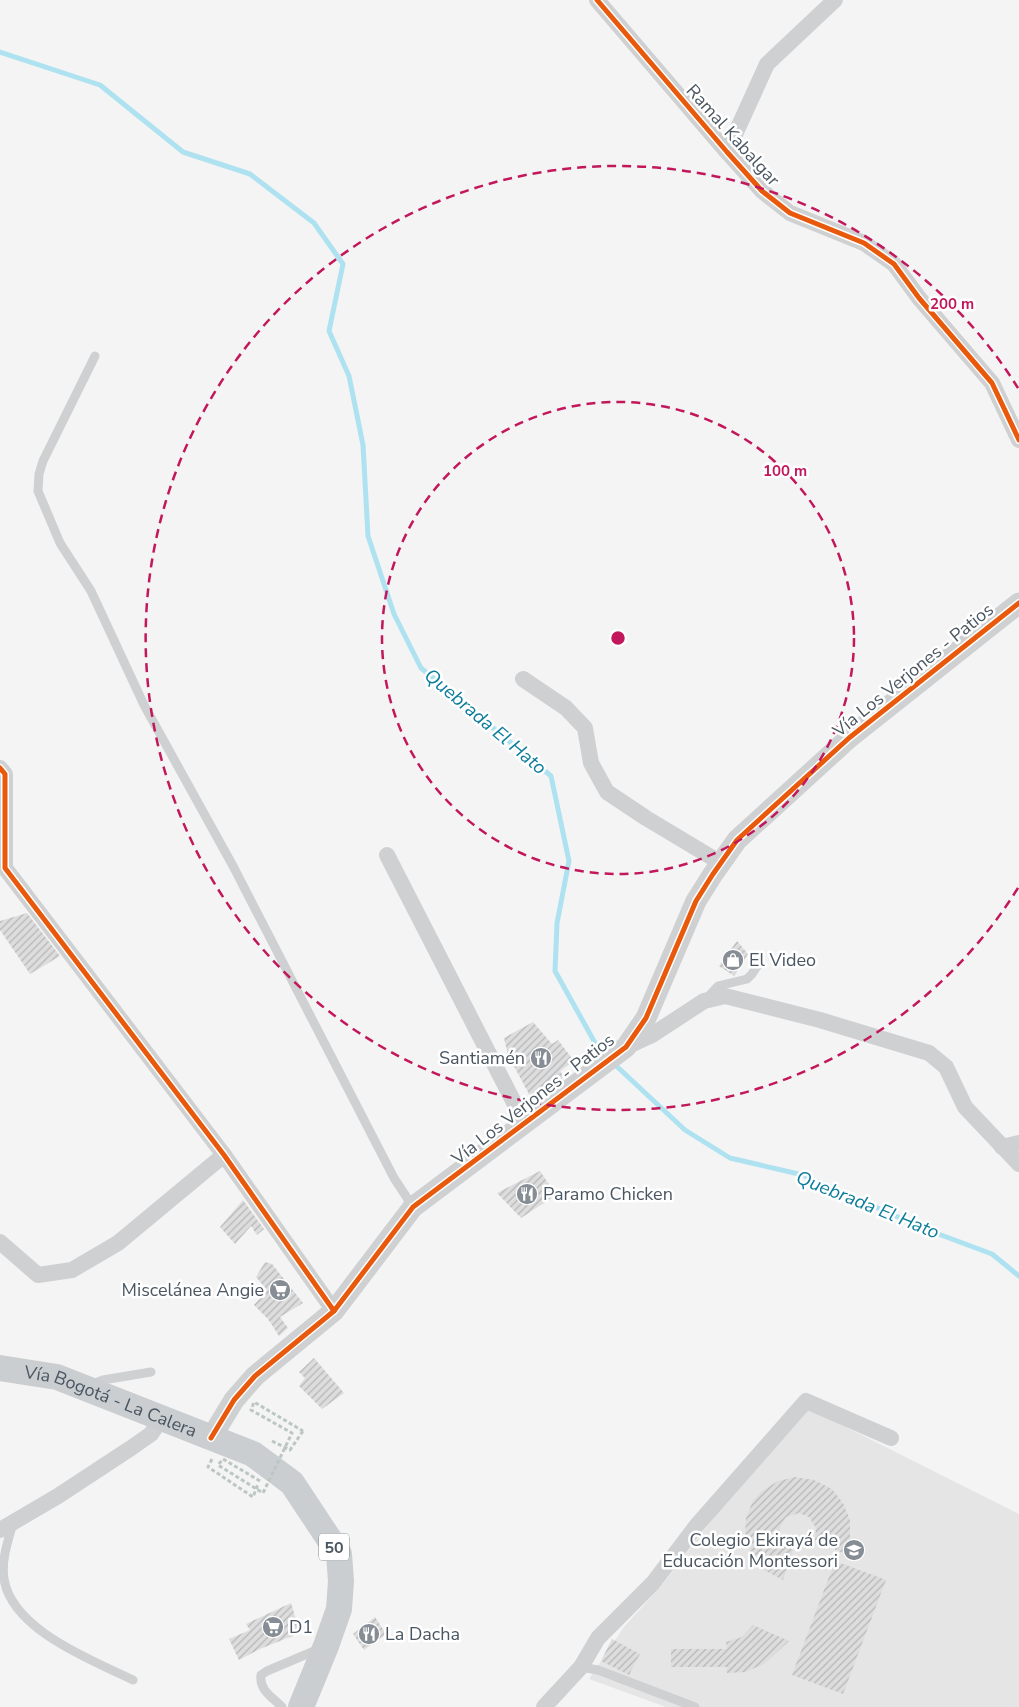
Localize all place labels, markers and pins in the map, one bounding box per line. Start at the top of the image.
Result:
centre of rings [609,629,627,647]
shop icon: El Video [721,948,745,972]
place label: El Video [749,948,816,972]
place label: Santiamén [439,1046,525,1070]
restaurant icon: Santiamén [529,1046,553,1070]
restaurant icon: Paramo Chicken [515,1182,539,1206]
place label: Paramo Chicken [543,1182,673,1206]
place label: Miscelánea Angie [122,1278,264,1302]
supermarket icon: Miscelánea Angie [268,1278,292,1302]
place label: Colegio Ekirayá de Educación Montessori [662,1528,838,1573]
school or university icon: Colegio Ekirayá de Educación Montessori [842,1538,866,1562]
supermarket icon: D1 [261,1615,285,1639]
place label: D1 [289,1615,313,1639]
restaurant icon: La Dacha [357,1622,381,1646]
place label: La Dacha [385,1622,460,1646]

